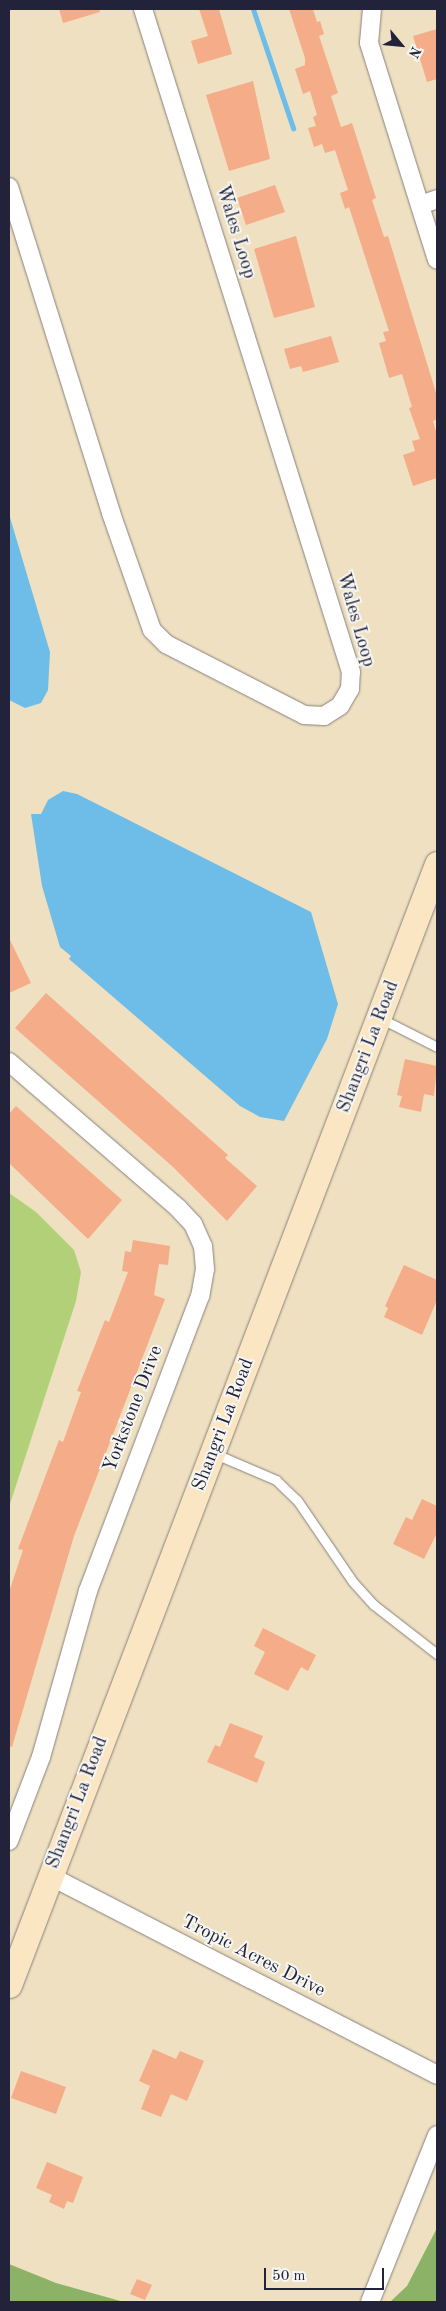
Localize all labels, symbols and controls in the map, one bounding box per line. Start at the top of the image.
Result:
north arrow [376,20,426,70]
text: N [406,44,423,60]
street label: Wales Loop [210,182,260,282]
street label: Wales Loop [331,570,379,670]
street label: Shangri La Road [333,978,405,1116]
street label: Yorkstone Drive [99,1342,169,1476]
street label: Shangri La Road [188,1356,260,1494]
street label: Shangri La Road [42,1734,114,1872]
street label: Tropic Acres Drive [177,1911,329,2003]
scale bar [266,2258,386,2290]
text: 50 m [272,2269,306,2284]

